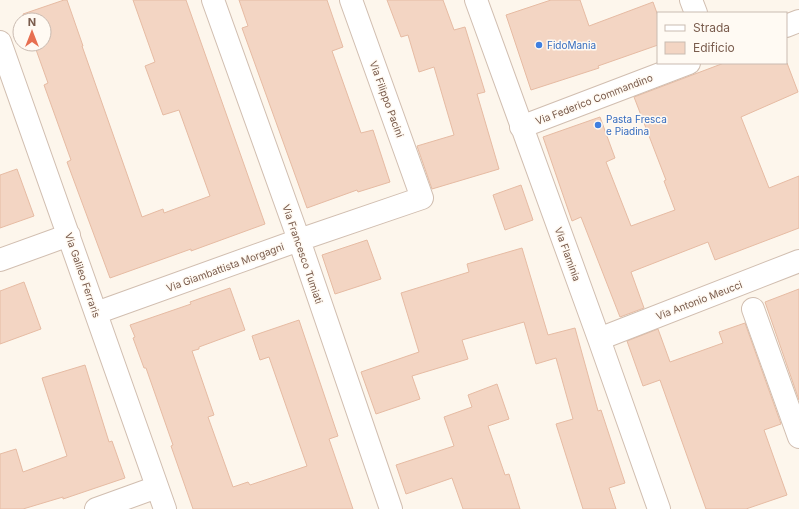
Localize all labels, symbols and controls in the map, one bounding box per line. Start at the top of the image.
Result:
north arrow [12,12,52,52]
legend [657,12,787,64]
text: N [28,15,36,29]
text: Strada [693,20,730,35]
place label: FidoMania [547,39,596,51]
marker: FidoMania [534,40,544,50]
text: Edificio [693,40,735,55]
street label: Via Filippo Pacini [368,59,406,139]
street label: Via Federico Commandino [534,71,654,127]
place label: Pasta Fresca e Piadina [606,113,667,137]
marker: Pasta Fresca e Piadina [593,120,603,130]
street label: Via Francesco Tumiati [280,203,326,305]
street label: Via Flaminia [553,225,583,283]
street label: Via Galileo Ferraris [63,231,103,319]
street label: Via Giambattista Morgagni [164,240,286,294]
street label: Via Antonio Meucci [654,278,744,322]

